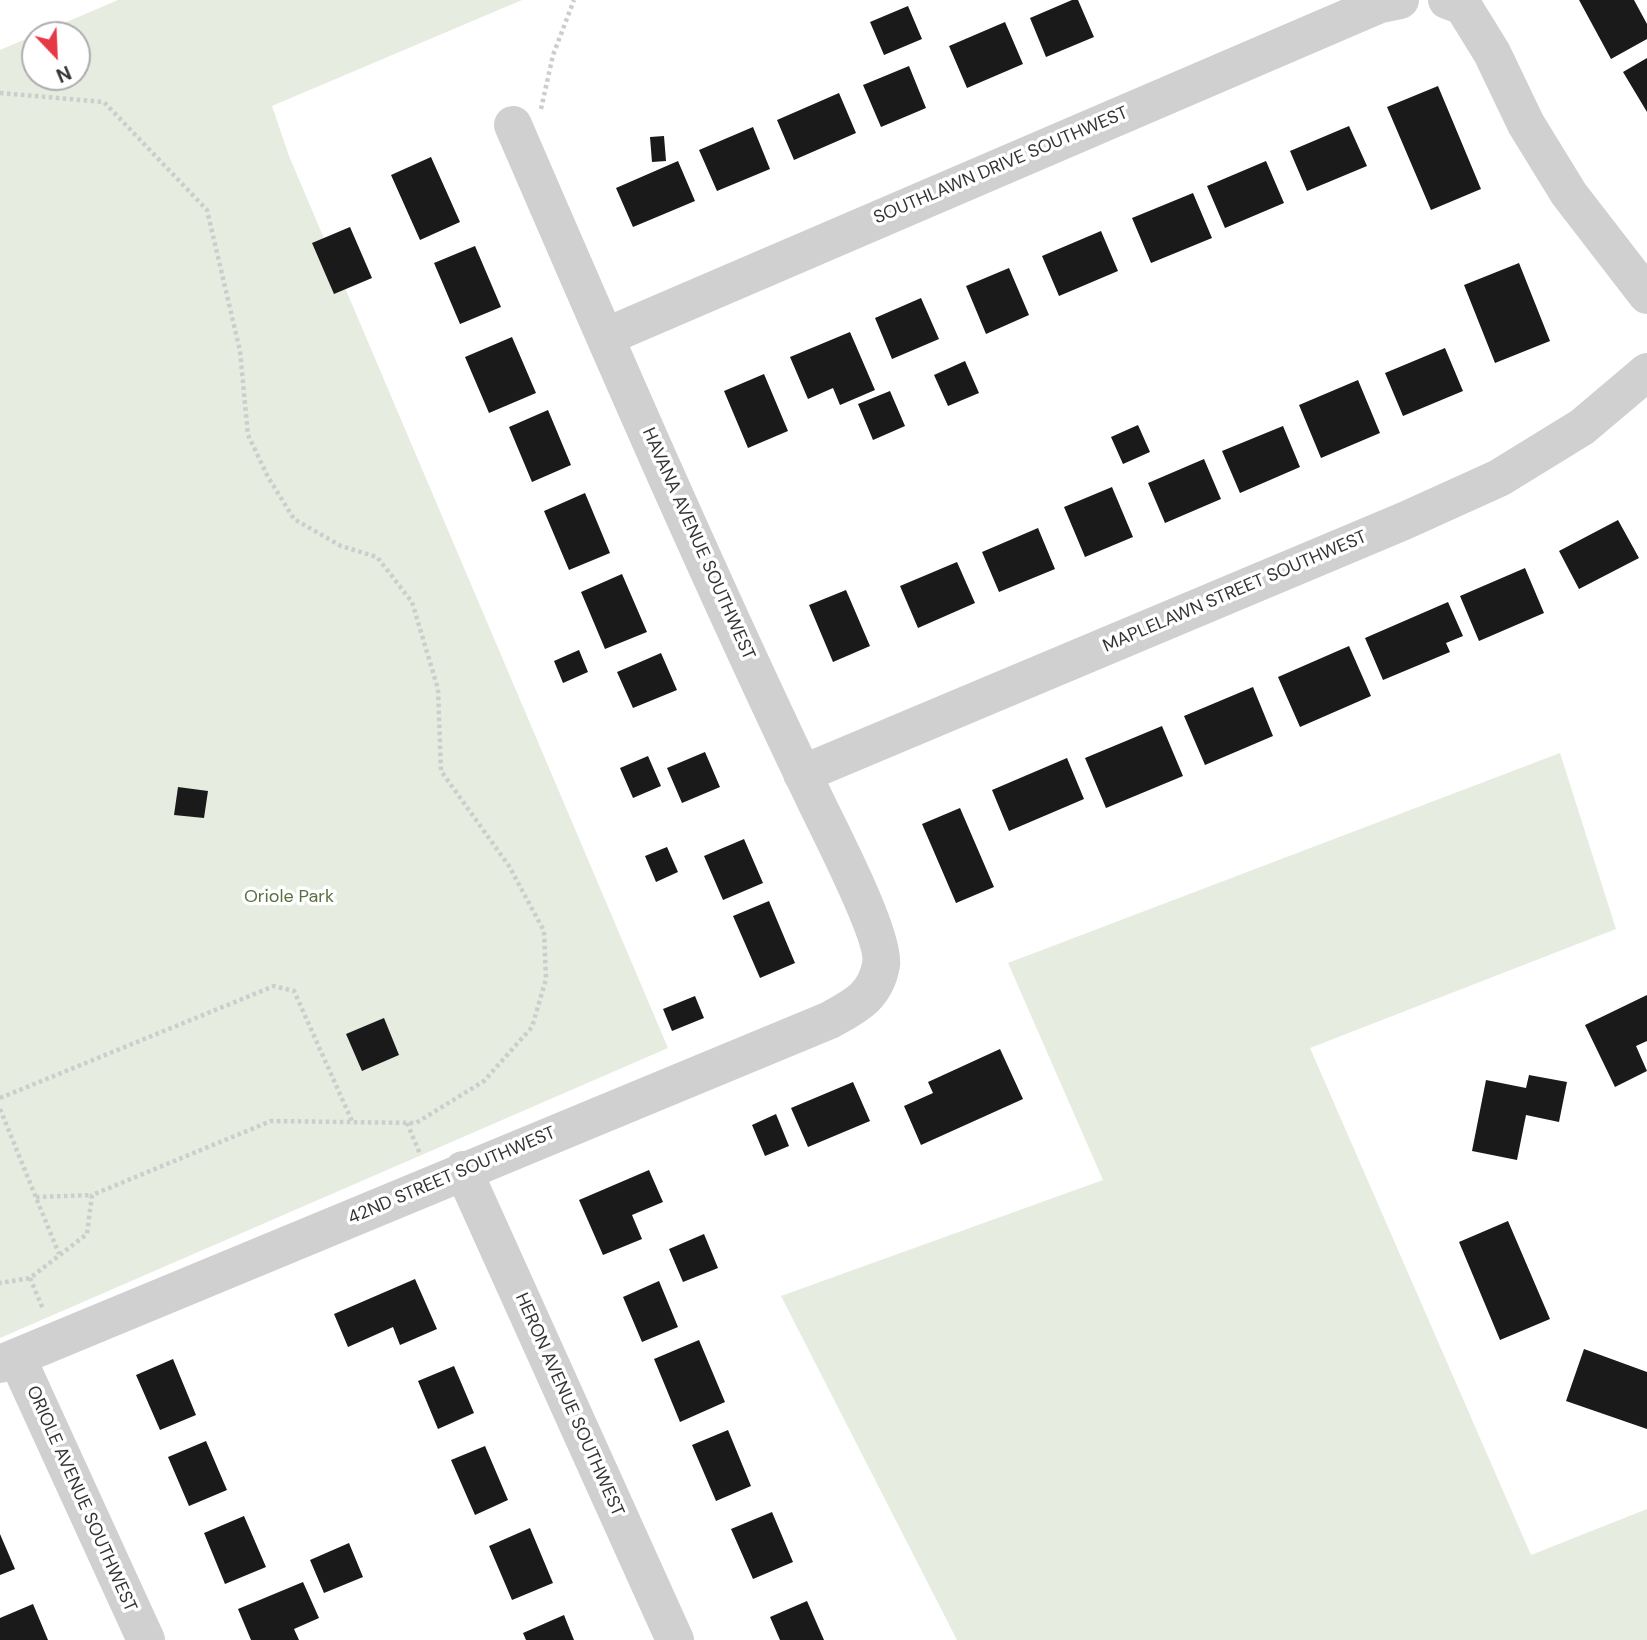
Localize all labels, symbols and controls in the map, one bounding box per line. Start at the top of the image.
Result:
north arrow [21,21,91,91]
text: N [52,60,75,88]
street label: SOUTHLAWN DRIVE SOUTHWEST [871,103,1131,229]
street label: HAVANA AVENUE SOUTHWEST [637,425,759,663]
street label: MAPLELAWN STREET SOUTHWEST [1100,526,1370,658]
park label: Oriole Park [244,886,334,908]
street label: 42ND STREET SOUTHWEST [345,1122,559,1230]
street label: HERON AVENUE SOUTHWEST [510,1290,628,1520]
street label: ORIOLE AVENUE SOUTHWEST [21,1383,141,1615]

